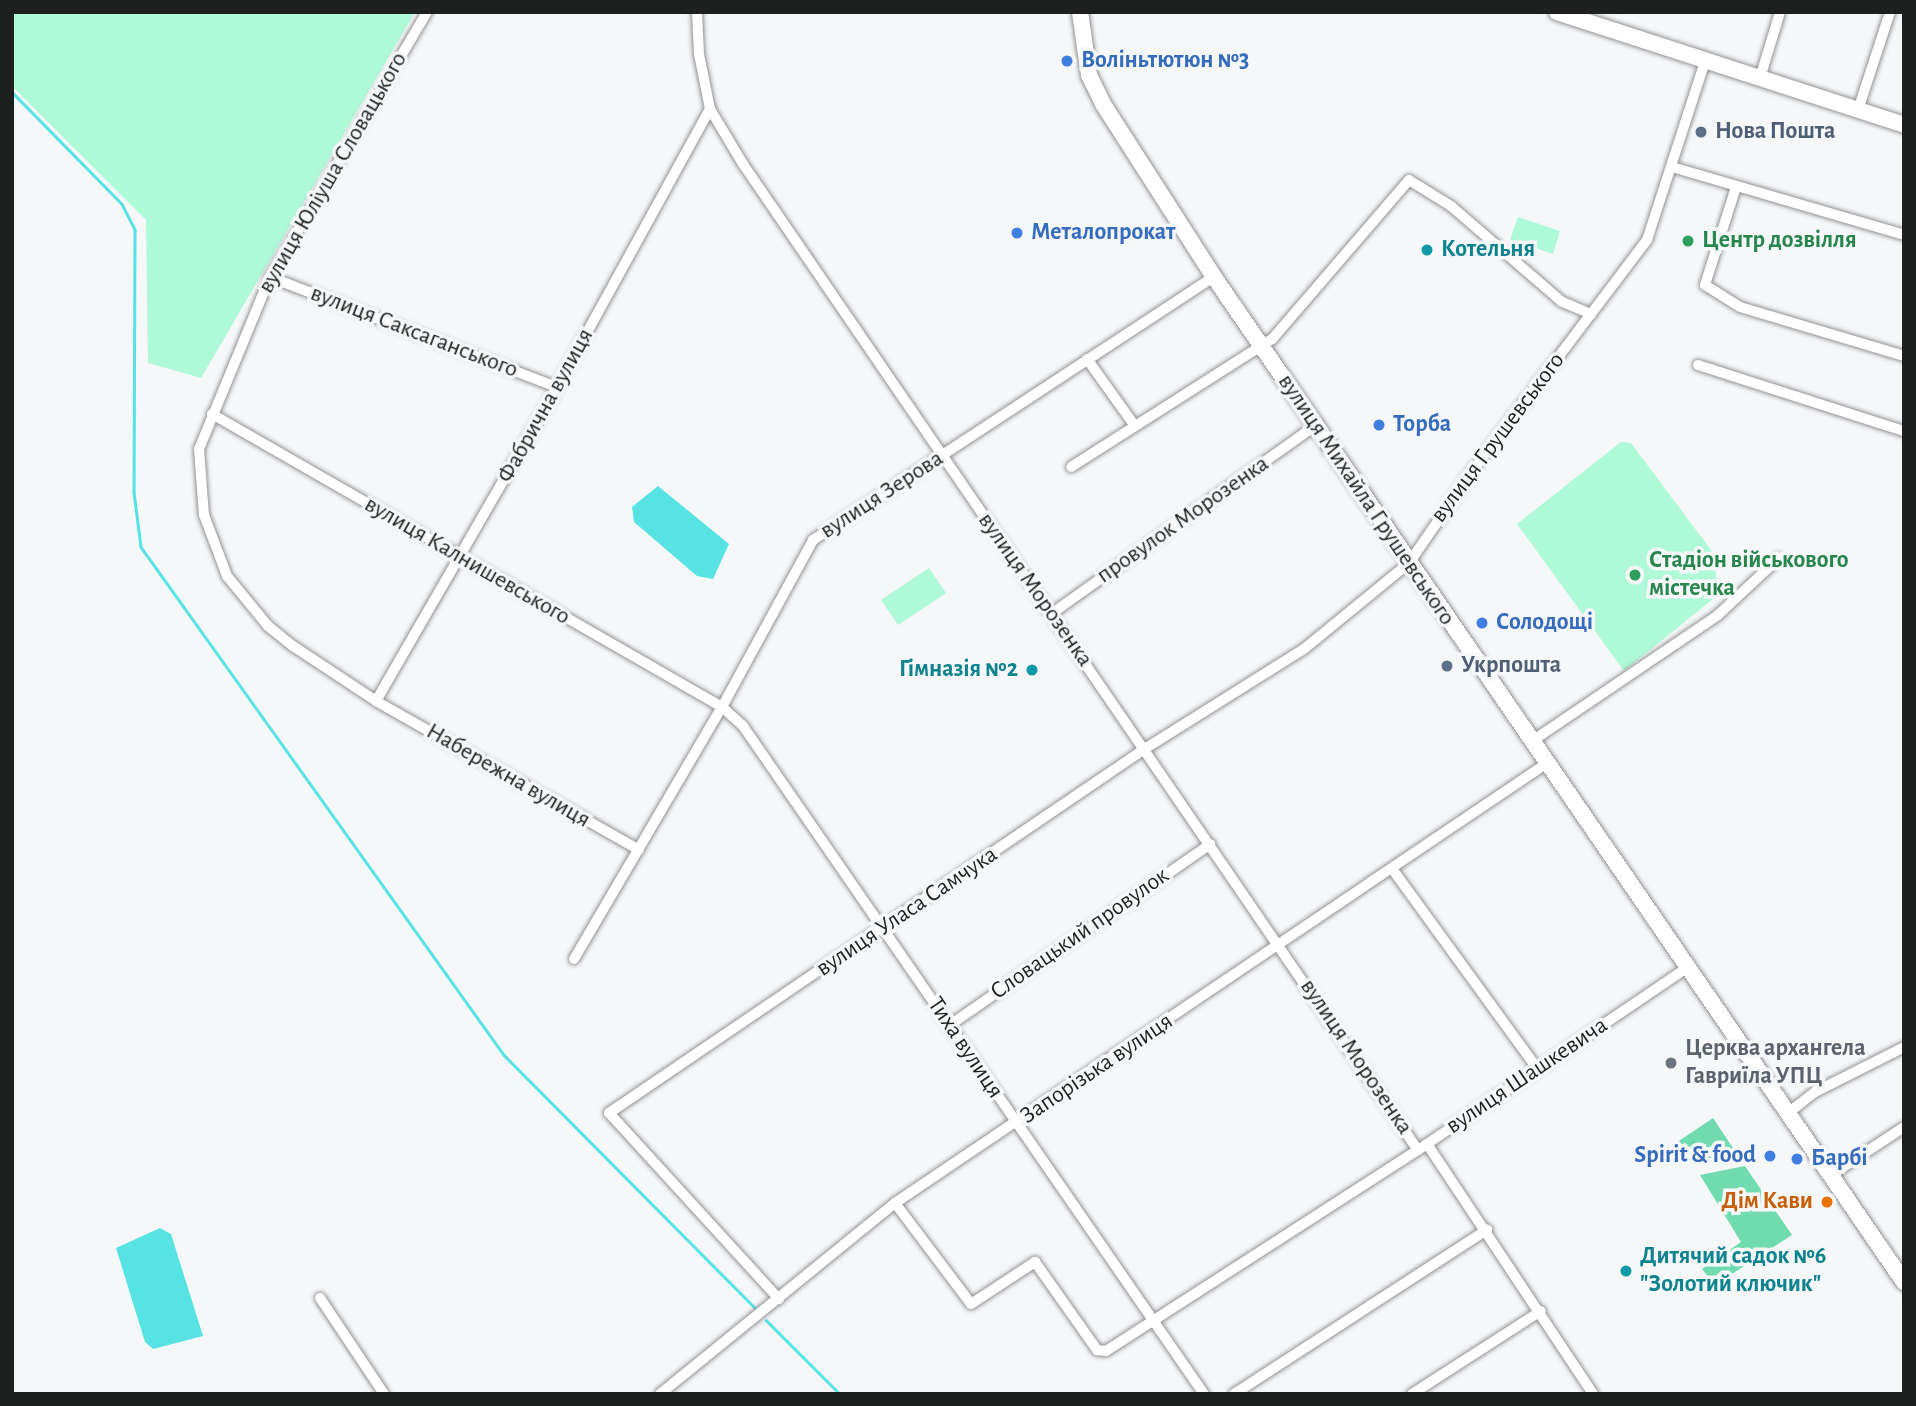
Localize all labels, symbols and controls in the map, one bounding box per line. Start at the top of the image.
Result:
street label: вулиця Юліуша Словацького [252,47,414,299]
place label: Воліньтютюн №3 [1081,47,1249,75]
marker: Воліньтютюн №3 [1059,53,1075,69]
place label: Нова Пошта [1715,118,1835,146]
marker: Нова Пошта [1693,124,1709,140]
place label: Металопрокат [1031,219,1175,247]
marker: Металопрокат [1009,225,1025,241]
place label: Центр дозвілля [1702,227,1857,255]
marker: Центр дозвілля [1680,233,1696,249]
place label: Котельня [1441,236,1535,264]
marker: Котельня [1419,242,1435,258]
street label: вулиця Саксаганського [306,279,522,385]
street label: Фабрична вулиця [492,324,600,488]
street label: вулиця Грушевського [1425,347,1571,529]
street label: вулиця Михайла Грушевського [1271,369,1461,631]
place label: Торба [1393,411,1451,439]
marker: Торба [1371,417,1387,433]
street label: вулиця Зерова [815,444,949,546]
street label: провулок Морозенка [1091,450,1275,590]
street label: вулиця Калнишевського [359,490,575,632]
street label: вулиця Морозенка [971,507,1099,673]
place label: Стадіон військового містечка [1649,547,1849,603]
marker: Стадіон військового містечка [1627,567,1643,583]
place label: Солодощі [1496,609,1593,637]
marker: Солодощі [1474,615,1490,631]
place label: Укрпошта [1461,652,1561,680]
place label: Гімназія №2 [899,656,1018,684]
marker: Укрпошта [1439,658,1455,674]
marker: Гімназія №2 [1024,662,1040,678]
street label: Набережна вулиця [421,717,595,835]
street label: вулиця Уласа Самчука [811,841,1003,983]
street label: Словацький провулок [985,862,1175,1006]
street label: вулиця Морозенка [1293,974,1419,1140]
street label: Тиха вулиця [921,992,1009,1104]
street label: Запорізька вулиця [1015,1007,1179,1131]
street label: вулиця Шашкевича [1441,1011,1613,1141]
place label: Церква архангела Гавриїла УПЦ [1685,1035,1866,1091]
marker: Церква архангела Гавриїла УПЦ [1663,1055,1679,1071]
place label: Spirit & food [1634,1142,1756,1170]
place label: Барбі [1811,1145,1868,1173]
marker: Spirit & food [1762,1148,1778,1164]
marker: Барбі [1789,1151,1805,1167]
place label: Дім Кави [1721,1188,1813,1216]
marker: Дім Кави [1819,1194,1835,1210]
place label: Дитячий садок №6 "Золотий ключик" [1640,1243,1826,1299]
marker: Дитячий садок №6 "Золотий ключик" [1618,1263,1634,1279]

